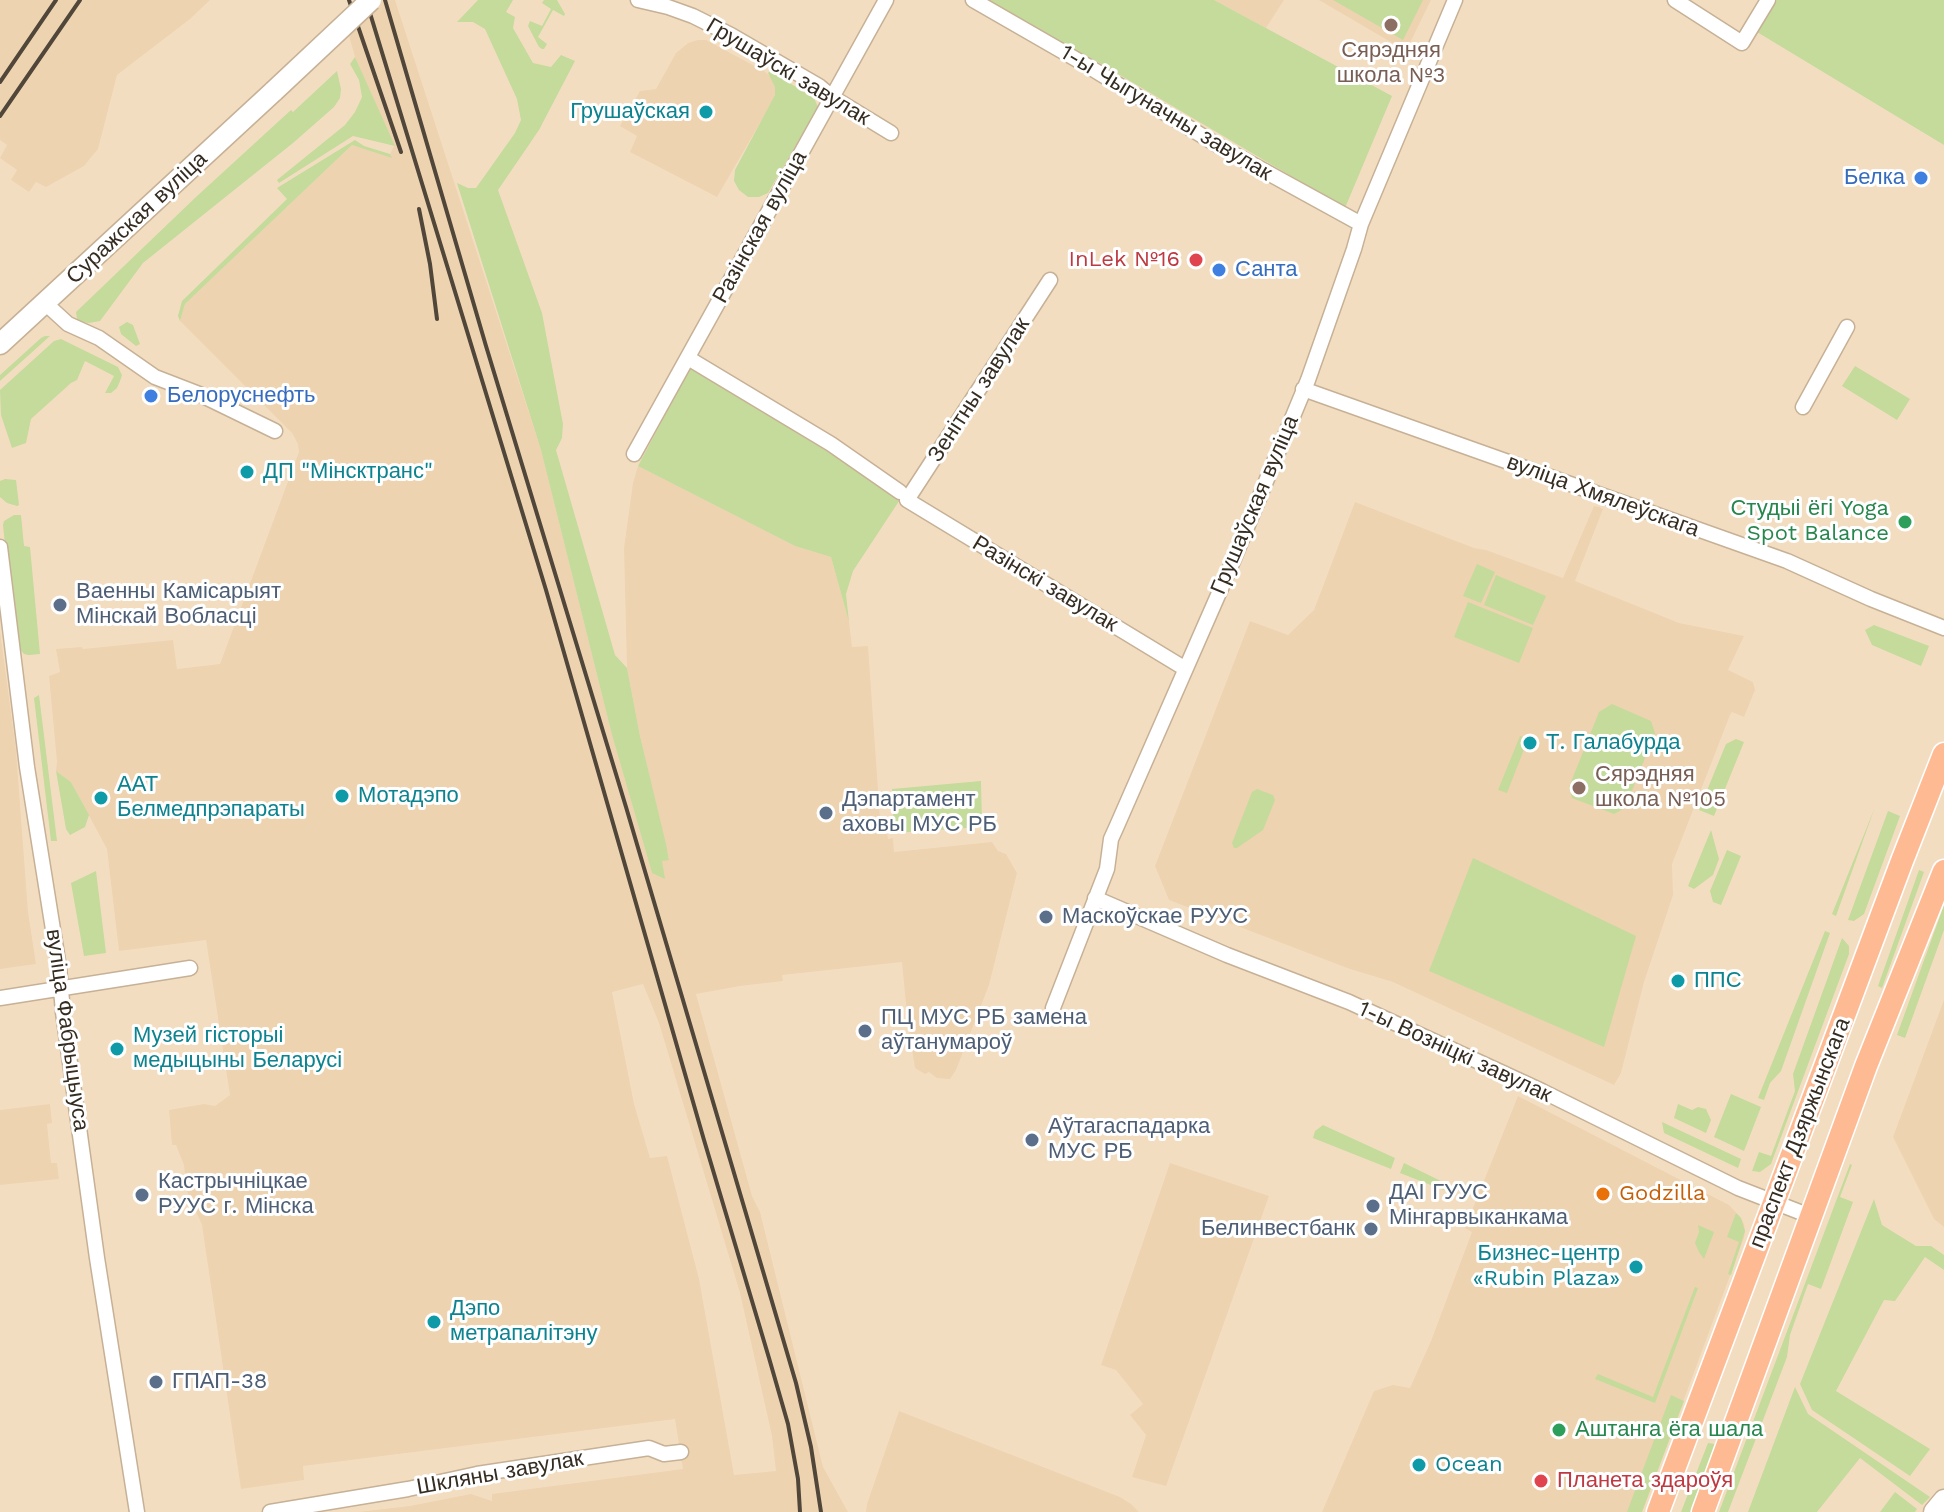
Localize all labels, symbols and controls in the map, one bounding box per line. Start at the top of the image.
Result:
street label: Грушаўскі завулак [701,13,875,131]
marker: Сярэдняя школа №3 [1382,16,1400,34]
place label: Сярэдняя школа №3 [1337,38,1445,90]
street label: 1-ы Чыгуначны завулак [1055,39,1277,187]
place label: Грушаўская [570,99,690,125]
marker: Грушаўская [697,103,715,121]
street label: Суражская вуліца [61,146,213,290]
street label: Разінская вуліца [707,146,813,308]
place label: Белка [1844,165,1905,191]
marker: Белка [1912,169,1930,187]
place label: InLek №16 [1069,247,1180,273]
marker: InLek №16 [1187,251,1205,269]
place label: Санта [1235,257,1298,283]
marker: Санта [1210,261,1228,279]
street label: Зенітны завулак [922,313,1036,467]
place label: Белоруснефть [167,383,316,409]
marker: Белоруснефть [142,387,160,405]
street label: Грушаўская вуліца [1205,412,1305,598]
street label: вуліца Хмялеўскага [1503,449,1703,543]
place label: ДП "Мінсктранс" [263,459,433,485]
marker: ДП "Мінсктранс" [238,463,256,481]
place label: Студыі ёгі Yoga Spot Balance [1730,496,1889,548]
marker: Студыі ёгі Yoga Spot Balance [1896,513,1914,531]
street label: Разінскі завулак [968,530,1122,638]
place label: Ваенны Камісарыят Мінскай Вобласці [76,579,281,630]
marker: Ваенны Камісарыят Мінскай Вобласці [51,596,69,614]
place label: Т. Галабурда [1546,730,1680,756]
marker: Т. Галабурда [1521,734,1539,752]
place label: Сярэдняя школа №105 [1595,762,1726,814]
place label: ААТ Белмедпрэпараты [117,772,305,824]
marker: Сярэдняя школа №105 [1570,779,1588,797]
place label: Мотадэпо [358,783,459,809]
marker: Мотадэпо [333,787,351,805]
place label: Дэпартамент аховы МУС РБ [842,787,997,838]
marker: ААТ Белмедпрэпараты [92,789,110,807]
marker: Дэпартамент аховы МУС РБ [817,804,835,822]
place label: Маскоўскае РУУС [1062,904,1248,930]
marker: Маскоўскае РУУС [1037,908,1055,926]
street label: вуліца Фабрыцыуса [40,927,94,1133]
place label: ППС [1694,968,1742,994]
marker: ППС [1669,972,1687,990]
street label: 1-ы Возніцкі завулак [1354,996,1556,1108]
place label: ПЦ МУС РБ замена аўтанумароў [881,1005,1087,1056]
street label: праспект Дзяржынскага [1744,1014,1856,1252]
marker: ПЦ МУС РБ замена аўтанумароў [856,1022,874,1040]
place label: Музей гісторыі медыцыны Беларусі [133,1023,342,1074]
marker: Музей гісторыі медыцыны Беларусі [108,1040,126,1058]
place label: Аўтагаспадарка МУС РБ [1048,1114,1210,1166]
marker: Аўтагаспадарка МУС РБ [1023,1131,1041,1149]
place label: Кастрычніцкае РУУС г. Мінска [158,1169,314,1220]
place label: ДАІ ГУУС Мінгарвыканкама [1389,1180,1568,1232]
place label: Godzilla [1619,1181,1705,1207]
marker: Godzilla [1594,1185,1612,1203]
marker: Кастрычніцкае РУУС г. Мінска [133,1186,151,1204]
marker: ДАІ ГУУС Мінгарвыканкама [1364,1197,1382,1215]
place label: Белинвестбанк [1201,1216,1355,1242]
marker: Белинвестбанк [1362,1220,1380,1238]
place label: Бизнес-центр «Rubin Plaza» [1473,1241,1620,1292]
marker: Бизнес-центр «Rubin Plaza» [1627,1258,1645,1276]
place label: Дэпо метрапалітэну [450,1296,598,1348]
marker: Дэпо метрапалітэну [425,1313,443,1331]
place label: ГПАП-38 [172,1369,267,1395]
marker: ГПАП-38 [147,1373,165,1391]
place label: Аштанга ёга шала [1575,1417,1763,1443]
marker: Аштанга ёга шала [1550,1421,1568,1439]
street label: Шкляны завулак [414,1445,586,1501]
place label: Ocean [1435,1452,1503,1478]
marker: Ocean [1410,1456,1428,1474]
place label: Планета здароўя [1557,1468,1733,1494]
marker: Планета здароўя [1532,1472,1550,1490]

